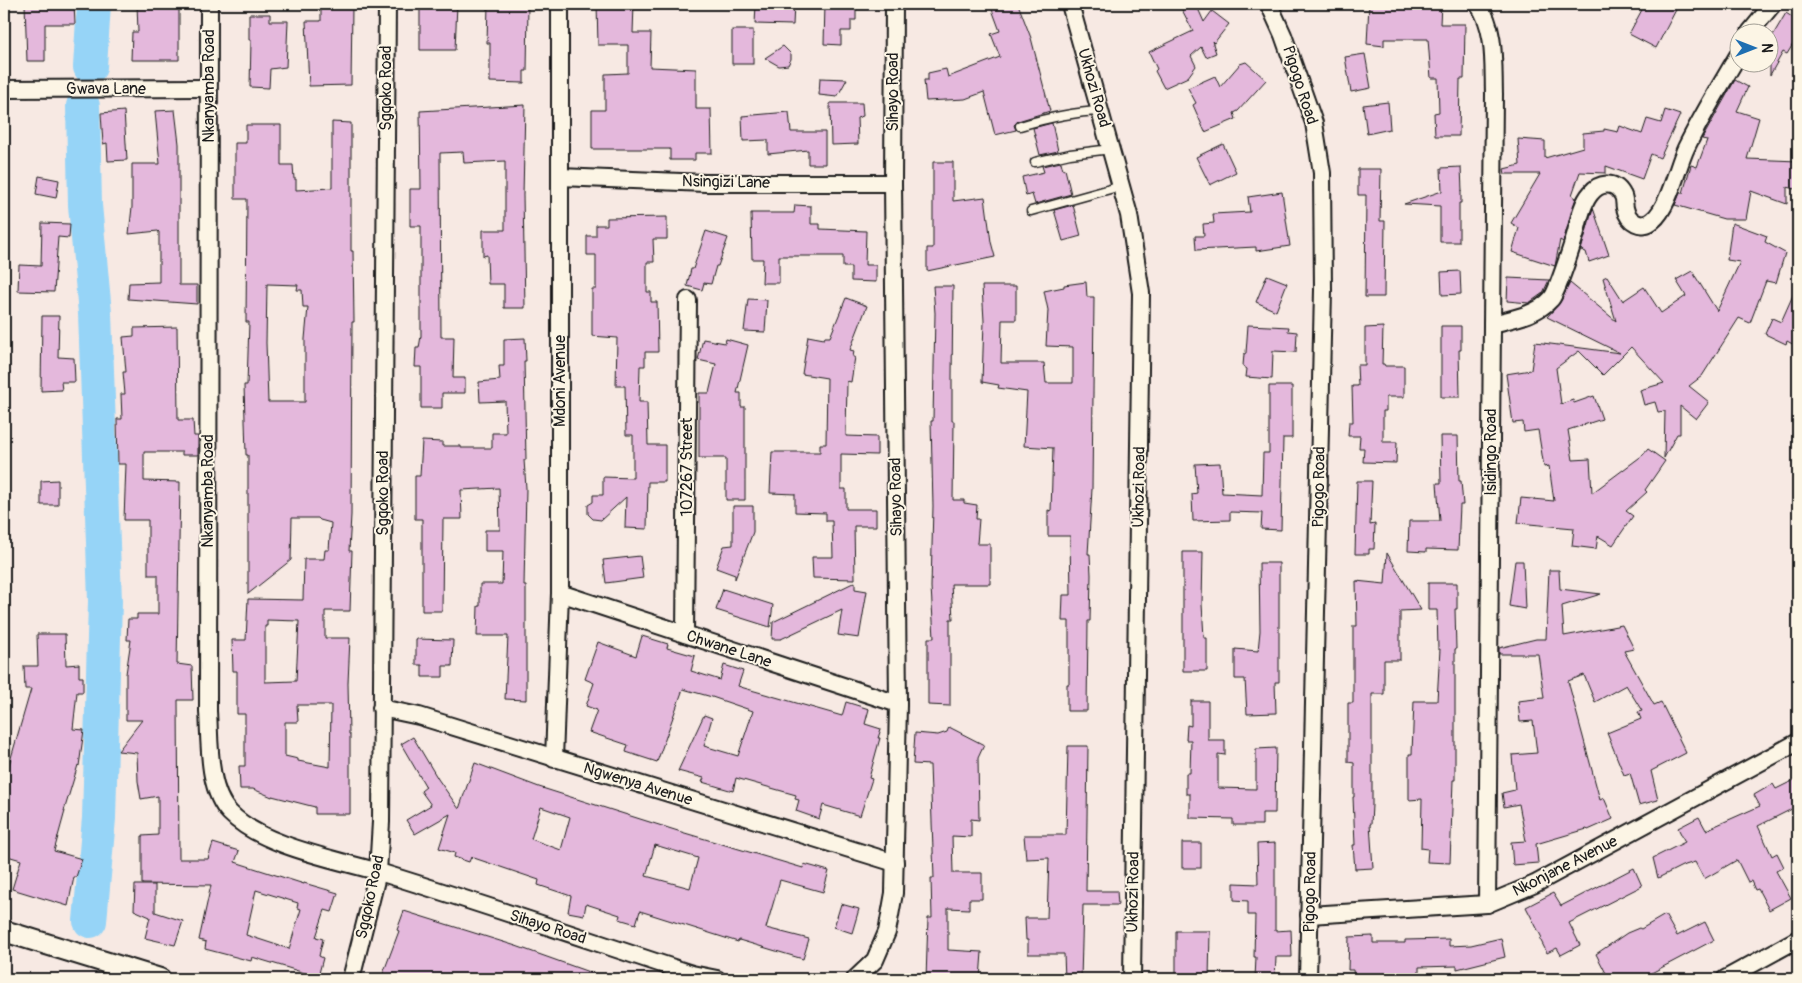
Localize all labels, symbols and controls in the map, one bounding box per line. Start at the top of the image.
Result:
north arrow [1730,22,1780,72]
street label: Nkanyamba Road [199,29,219,143]
street label: Pigogo Road [1278,43,1322,127]
text: N [1758,43,1775,53]
street label: Sgqoko Road [376,45,396,131]
street label: Ukhozi Road [1073,46,1115,130]
street label: Sihayo Road [883,52,903,132]
street label: Gwava Lane [66,79,146,99]
street label: Nsingizi Lane [682,171,770,193]
street label: Mdoni Avenue [550,335,570,427]
street label: Isidingo Road [1481,408,1501,496]
street label: 107267 Street [677,417,697,517]
street label: Nkanyamba Road [198,434,218,548]
street label: Ukhozi Road [1128,446,1150,528]
street label: Pigogo Road [1308,446,1330,528]
street label: Sgqoko Road [373,450,393,536]
street label: Sihayo Road [885,457,907,537]
street label: Chwane Lane [684,626,774,672]
street label: Ngwenya Avenue [581,758,695,810]
street label: Nkonjane Avenue [1509,831,1621,901]
street label: Ukhozi Road [1122,851,1144,933]
street label: Pigogo Road [1299,851,1321,933]
street label: Sgqoko Road [351,853,389,941]
street label: Sihayo Road [507,905,589,949]

